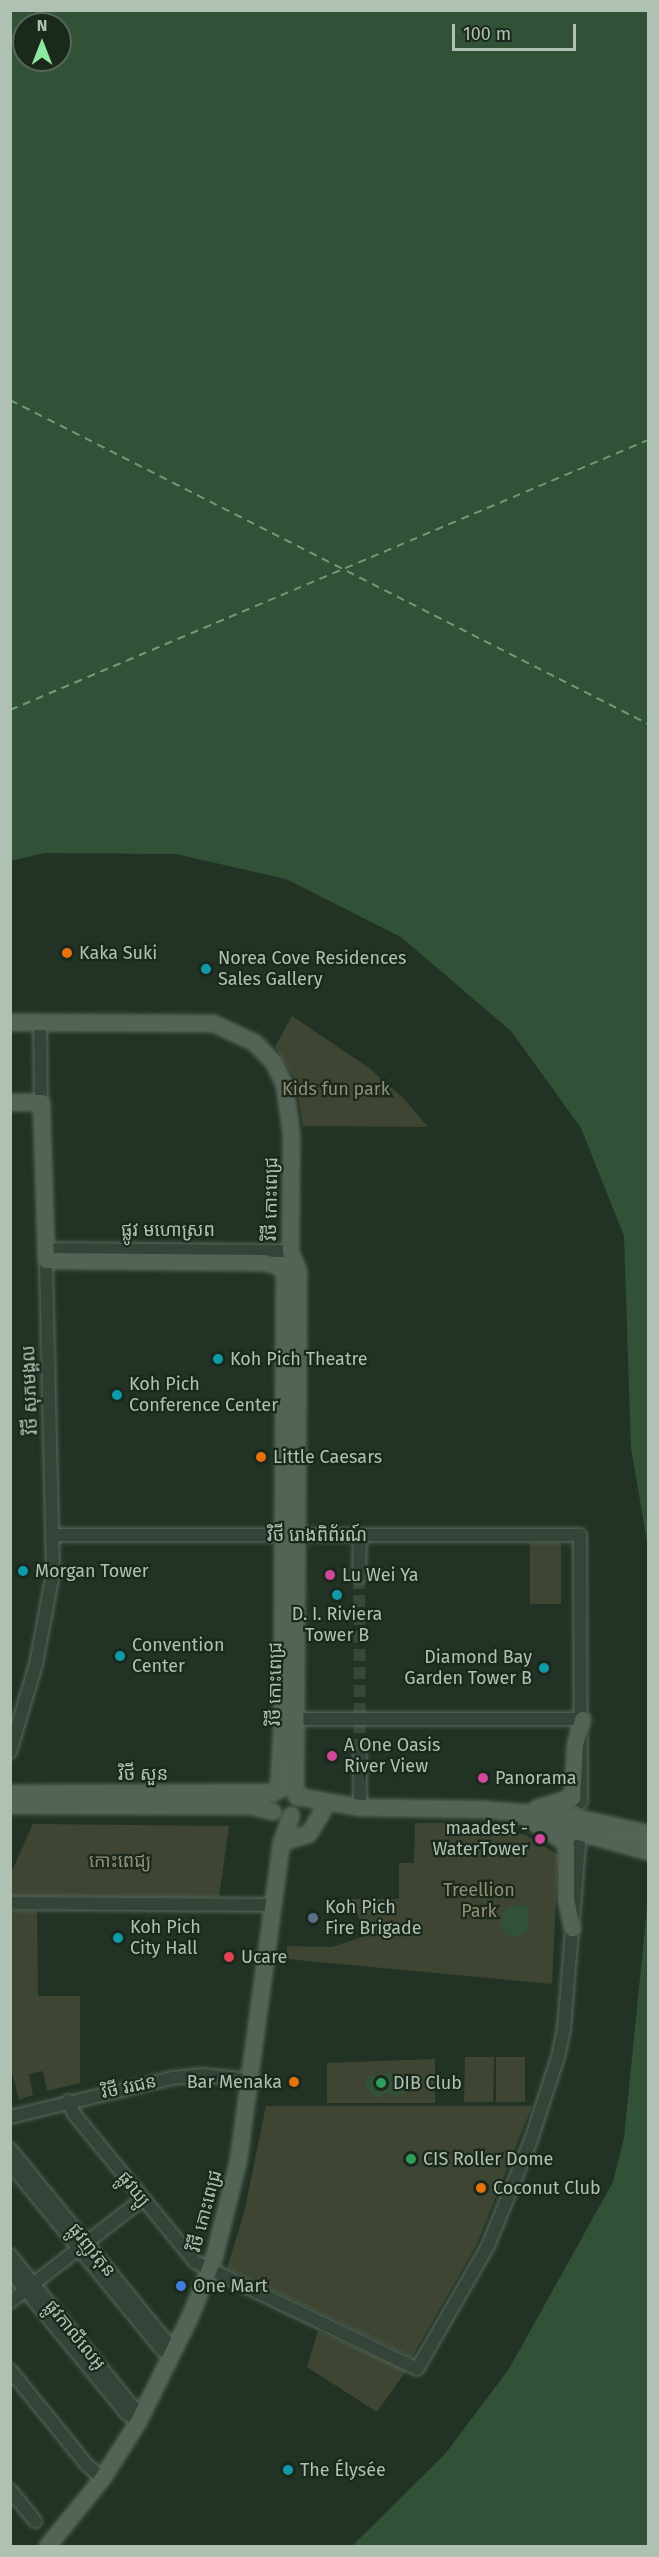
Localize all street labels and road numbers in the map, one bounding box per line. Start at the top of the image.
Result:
street label: វិថី កោះពេជ្រ [259,1157,283,1241]
street label: ផ្លូវ មហោស្រព [121,1219,215,1241]
street label: វិថី សុភមង្គល [18,1345,42,1435]
street label: វិថី រោងពិព័រណ៍ [267,1524,367,1546]
street label: វិថី កោះពេជ្រ [263,1642,287,1726]
street label: វិថី សួន [118,1763,168,1785]
street label: វិថី វរជន [99,2071,159,2103]
street label: ផ្លូវឃ្យូ [113,2167,155,2211]
street label: វិថី កោះពេជ្រ [184,2168,226,2254]
street label: ផ្លូវញូវតុន [64,2219,120,2281]
street label: ផ្លូវកាលីលេអូ [40,2296,110,2374]

